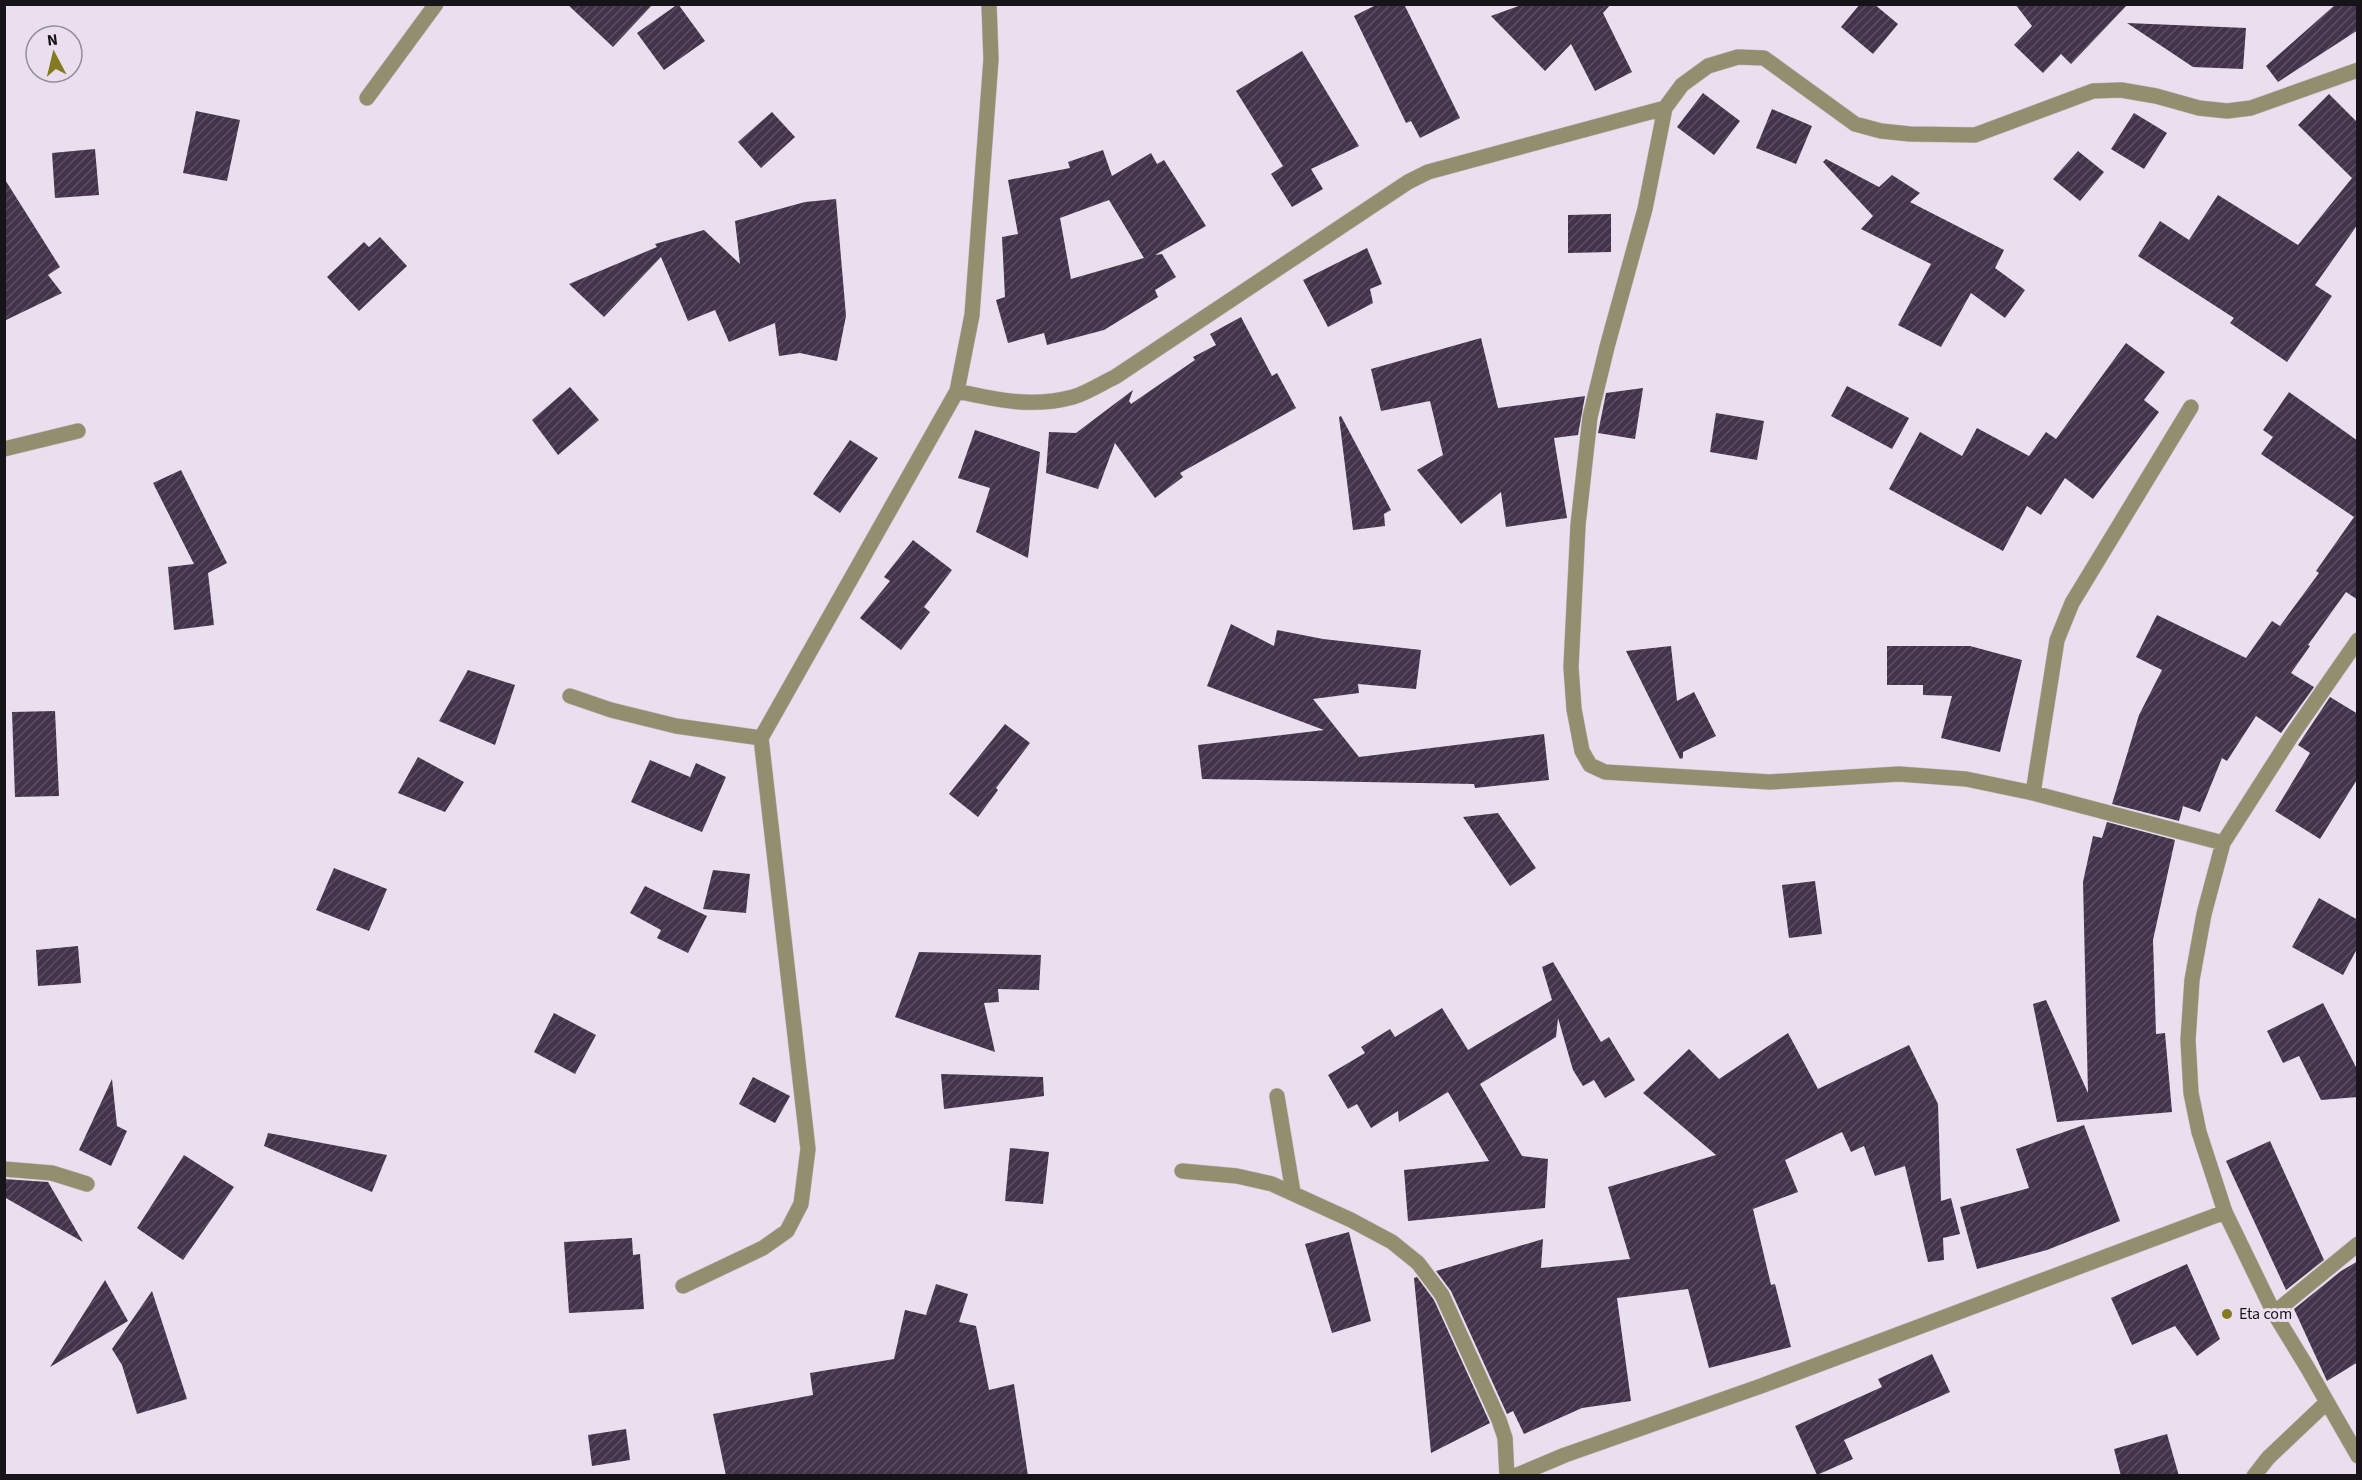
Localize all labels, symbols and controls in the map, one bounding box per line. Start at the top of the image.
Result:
north arrow [24,24,84,84]
text: N [46,29,59,52]
place label: Eta com [2239,1303,2292,1325]
marker: Eta com [2220,1307,2234,1321]

